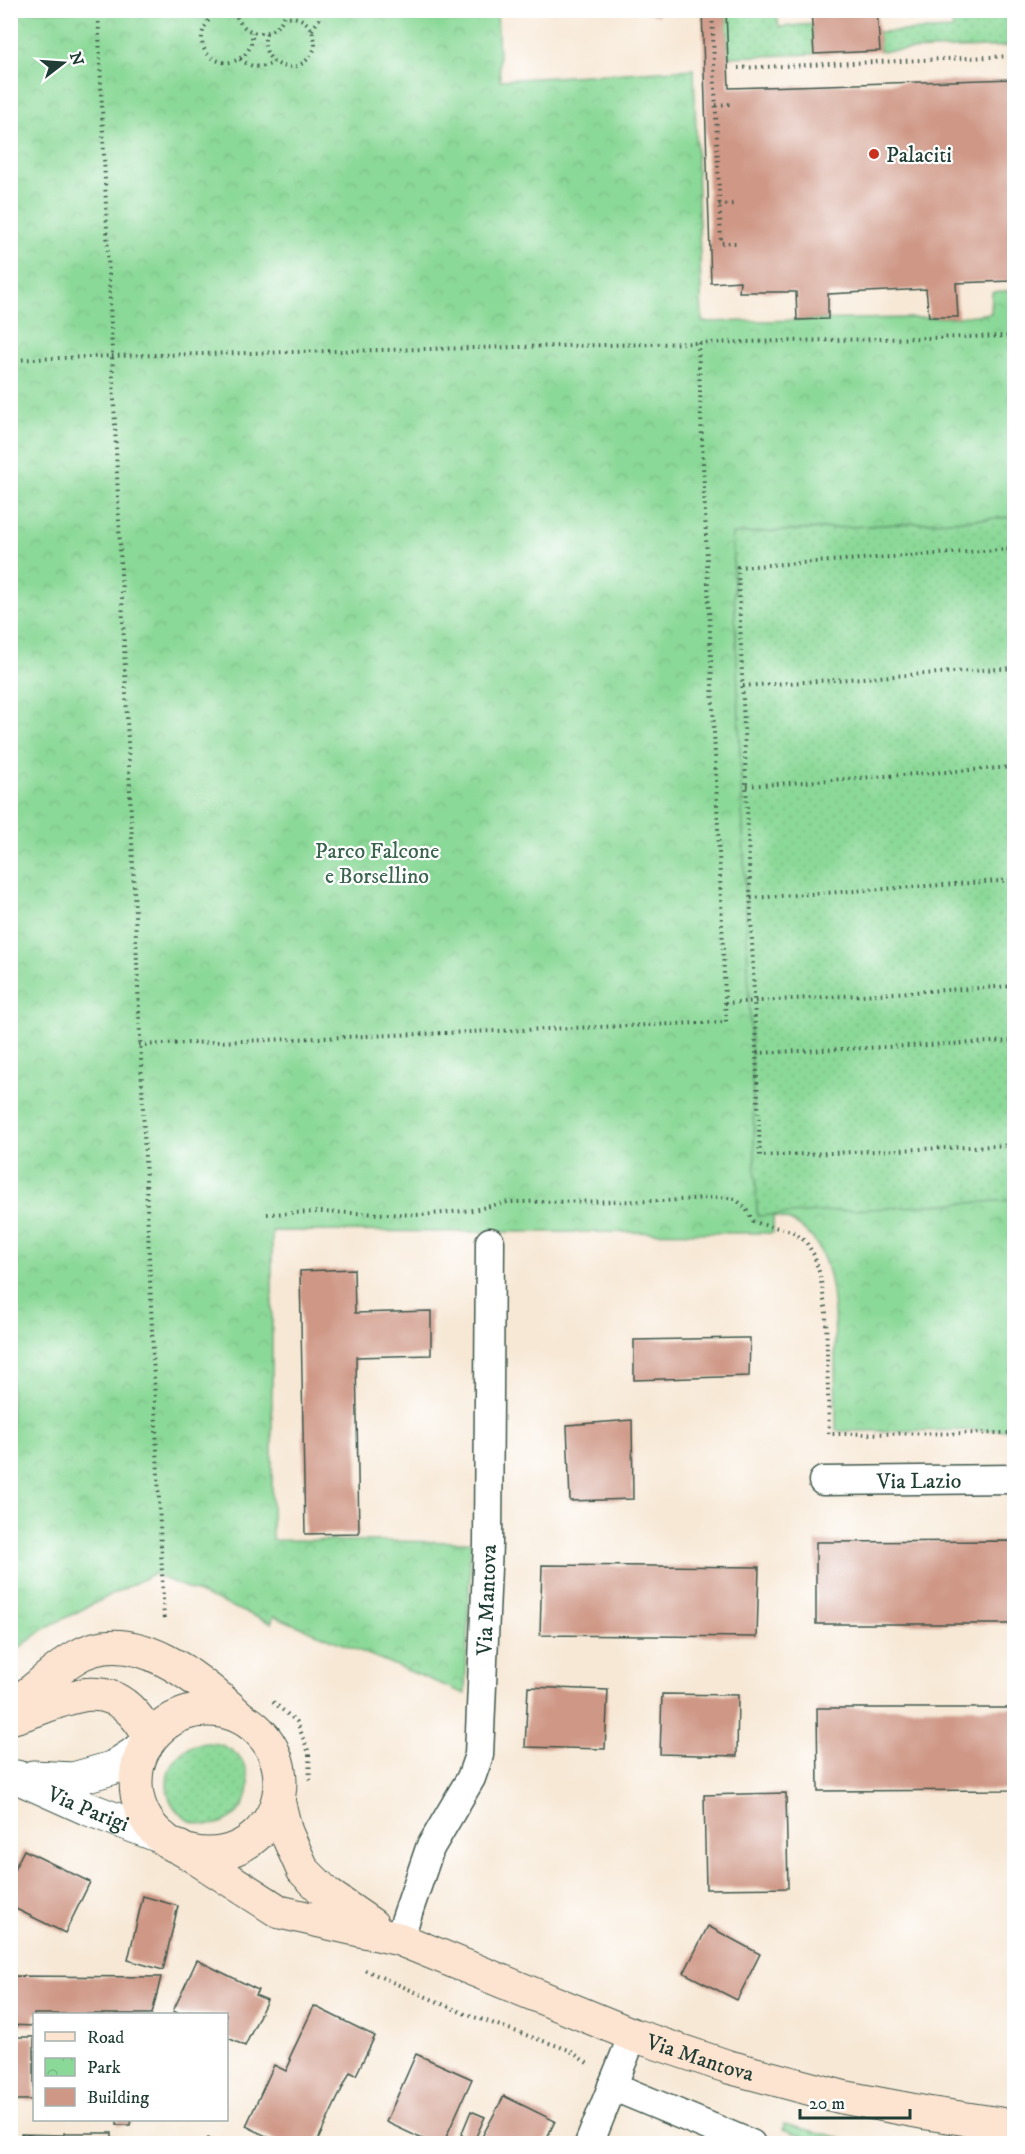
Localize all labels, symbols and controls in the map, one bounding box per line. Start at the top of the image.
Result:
north arrow [33,33,93,93]
text: N [65,50,88,68]
place label: Palaciti [886,142,952,169]
marker: Palaciti [867,147,881,161]
park label: Parco Falcone e Borsellino [315,838,439,890]
street label: Via Lazio [876,1468,961,1495]
street label: Via Mantova [471,1543,503,1657]
street label: Via Parigi [42,1780,133,1838]
legend [33,2013,228,2121]
text: Road [87,2027,124,2049]
street label: Via Mantova [642,2028,757,2088]
text: Park [87,2057,121,2079]
scale bar [800,2082,910,2120]
text: Building [87,2087,149,2109]
text: 20 m [809,2093,845,2115]

